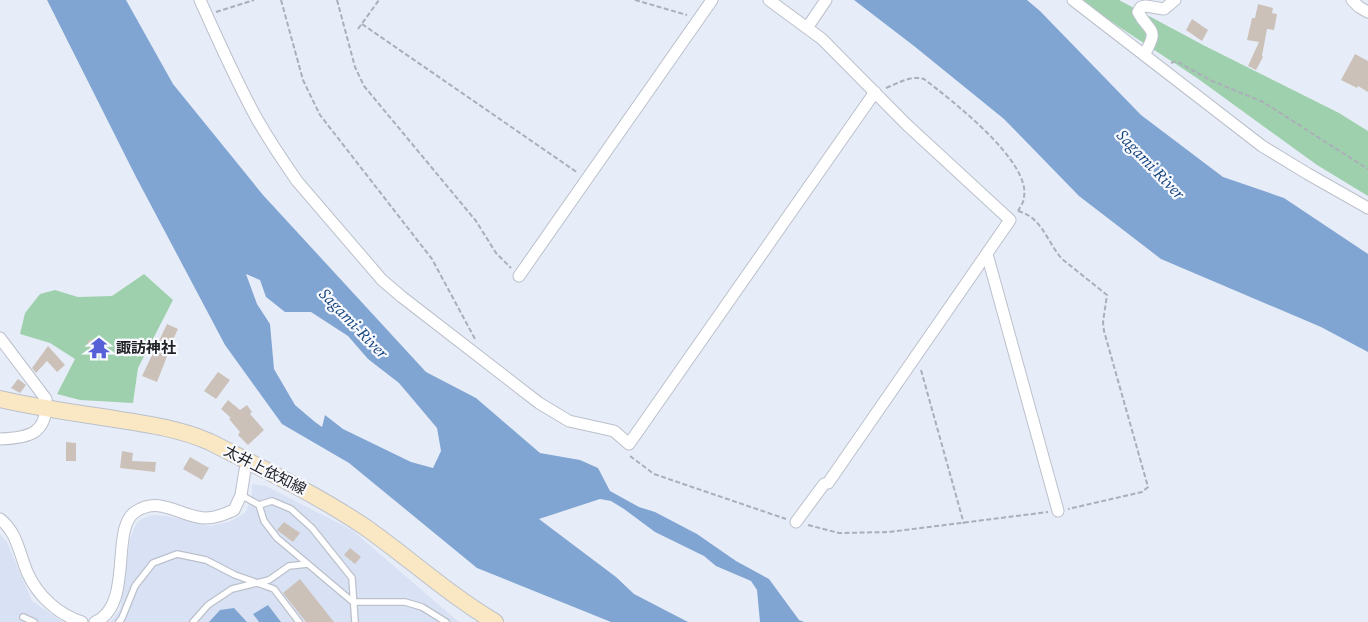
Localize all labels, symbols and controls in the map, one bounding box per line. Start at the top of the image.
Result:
water label: Sagami River [1112,124,1190,204]
water label: Sagami-River [315,283,394,364]
temple icon: 諏訪神社 [86,335,112,361]
place label: 諏訪神社 [116,337,176,358]
street label: 太井上依知線 [220,440,310,499]

